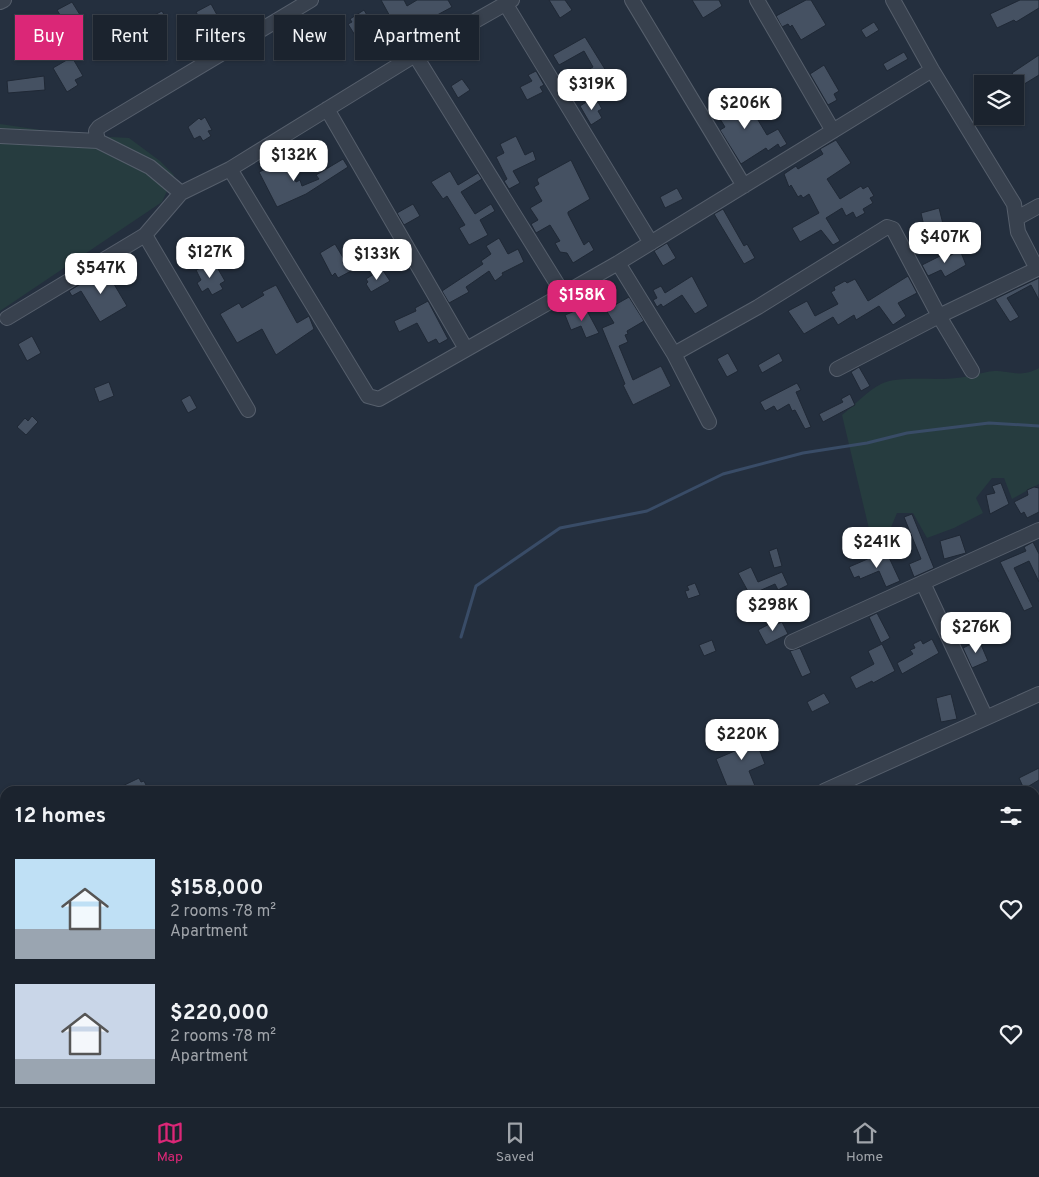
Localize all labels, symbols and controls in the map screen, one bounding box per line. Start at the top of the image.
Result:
chip: Buy [15,15,83,60]
chip: Rent [93,15,167,60]
chip: Filters [177,15,264,60]
chip: New [274,15,345,60]
chip: Apartment [355,15,479,60]
pin: $319K [557,68,627,111]
text: $319K [569,75,615,95]
map controls [974,75,1024,125]
button: layers [974,75,1024,125]
pin: $206K [710,88,780,130]
text: $206K [719,94,771,114]
pin: $132K [259,140,329,182]
text: $132K [271,146,317,166]
pin: $407K [910,222,980,264]
text: $407K [920,228,970,248]
pin: $127K [175,236,245,279]
pin: $133K [342,238,412,281]
text: $127K [187,243,233,263]
text: $133K [354,245,400,265]
pin: $547K [66,252,136,295]
text: $547K [76,259,126,279]
pin: $158K [547,280,617,322]
text: $158K [558,286,606,306]
pin: $241K [842,526,912,569]
text: $241K [853,533,901,553]
pin: $298K [738,590,808,632]
text: $298K [748,596,798,616]
pin: $276K [941,612,1011,654]
text: $276K [952,618,1000,638]
pin: $220K [707,718,777,761]
text: $220K [716,725,768,745]
icon: filters [997,802,1025,830]
text: 12 homes [15,803,106,830]
text: $158,000 [170,875,263,902]
icon: home [55,879,115,939]
icon: heart [997,895,1025,923]
text: 2 rooms · 78 m² [170,902,276,922]
text: Apartment [170,922,248,942]
text: $220,000 [170,1000,269,1027]
icon: home [55,1004,115,1064]
icon: heart [997,1020,1025,1048]
text: 2 rooms · 78 m² [170,1027,276,1047]
text: Apartment [170,1047,248,1067]
tab: Map [156,1119,184,1166]
tab: Saved [496,1119,534,1166]
tab: Home [846,1119,883,1166]

